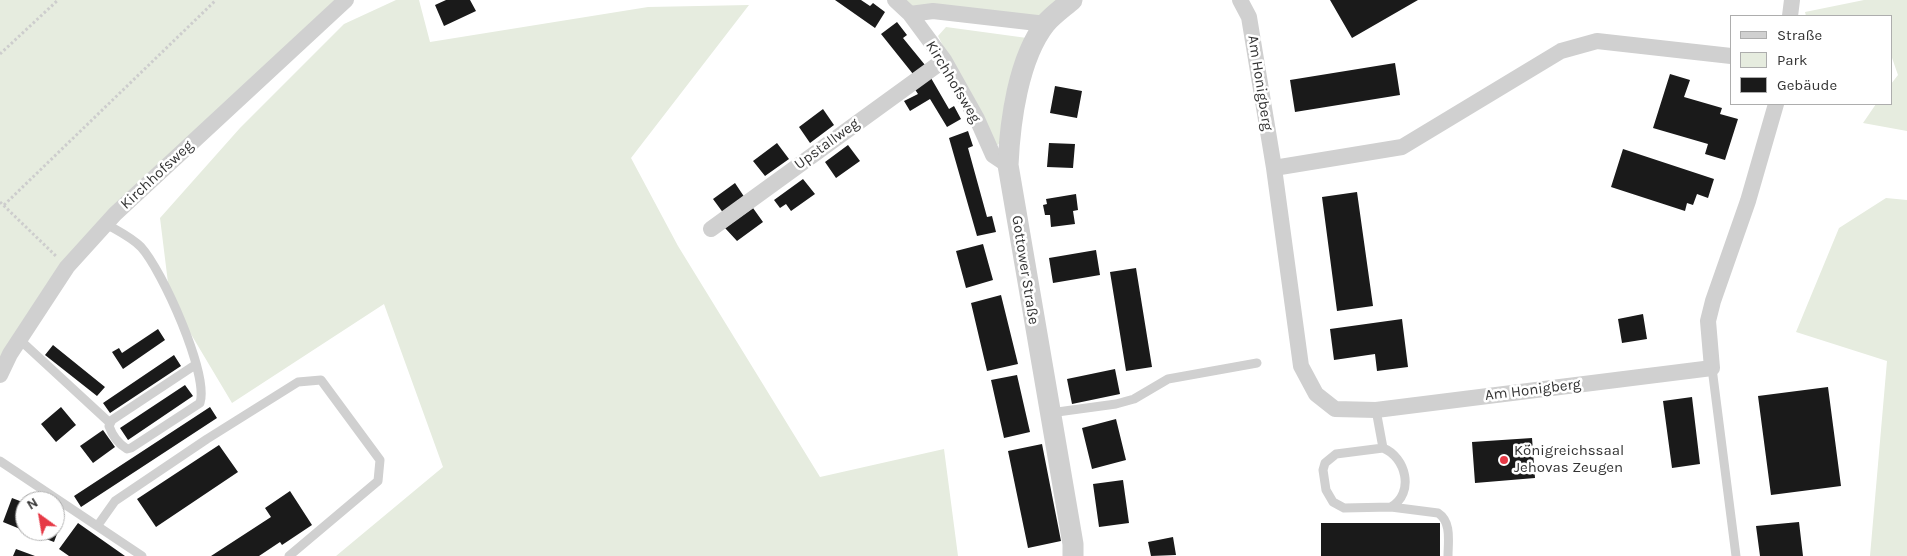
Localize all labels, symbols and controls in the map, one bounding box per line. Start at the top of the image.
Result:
legend [1730,15,1892,105]
text: Straße [1777,26,1822,44]
street label: Am Honigberg [1244,34,1276,132]
street label: Kirchhofsweg [921,38,985,126]
text: Park [1777,51,1807,69]
text: Gebäude [1777,76,1837,94]
street label: Upstallweg [791,114,863,174]
street label: Kirchhofsweg [117,137,197,213]
street label: Gottower Straße [1007,214,1043,326]
street label: Am Honigberg [1484,375,1582,405]
place label: Königreichssaal Jehovas Zeugen [1514,442,1624,477]
marker: Königreichssaal Jehovas Zeugen [1498,454,1510,466]
north arrow [15,491,65,541]
text: N [24,494,41,514]

